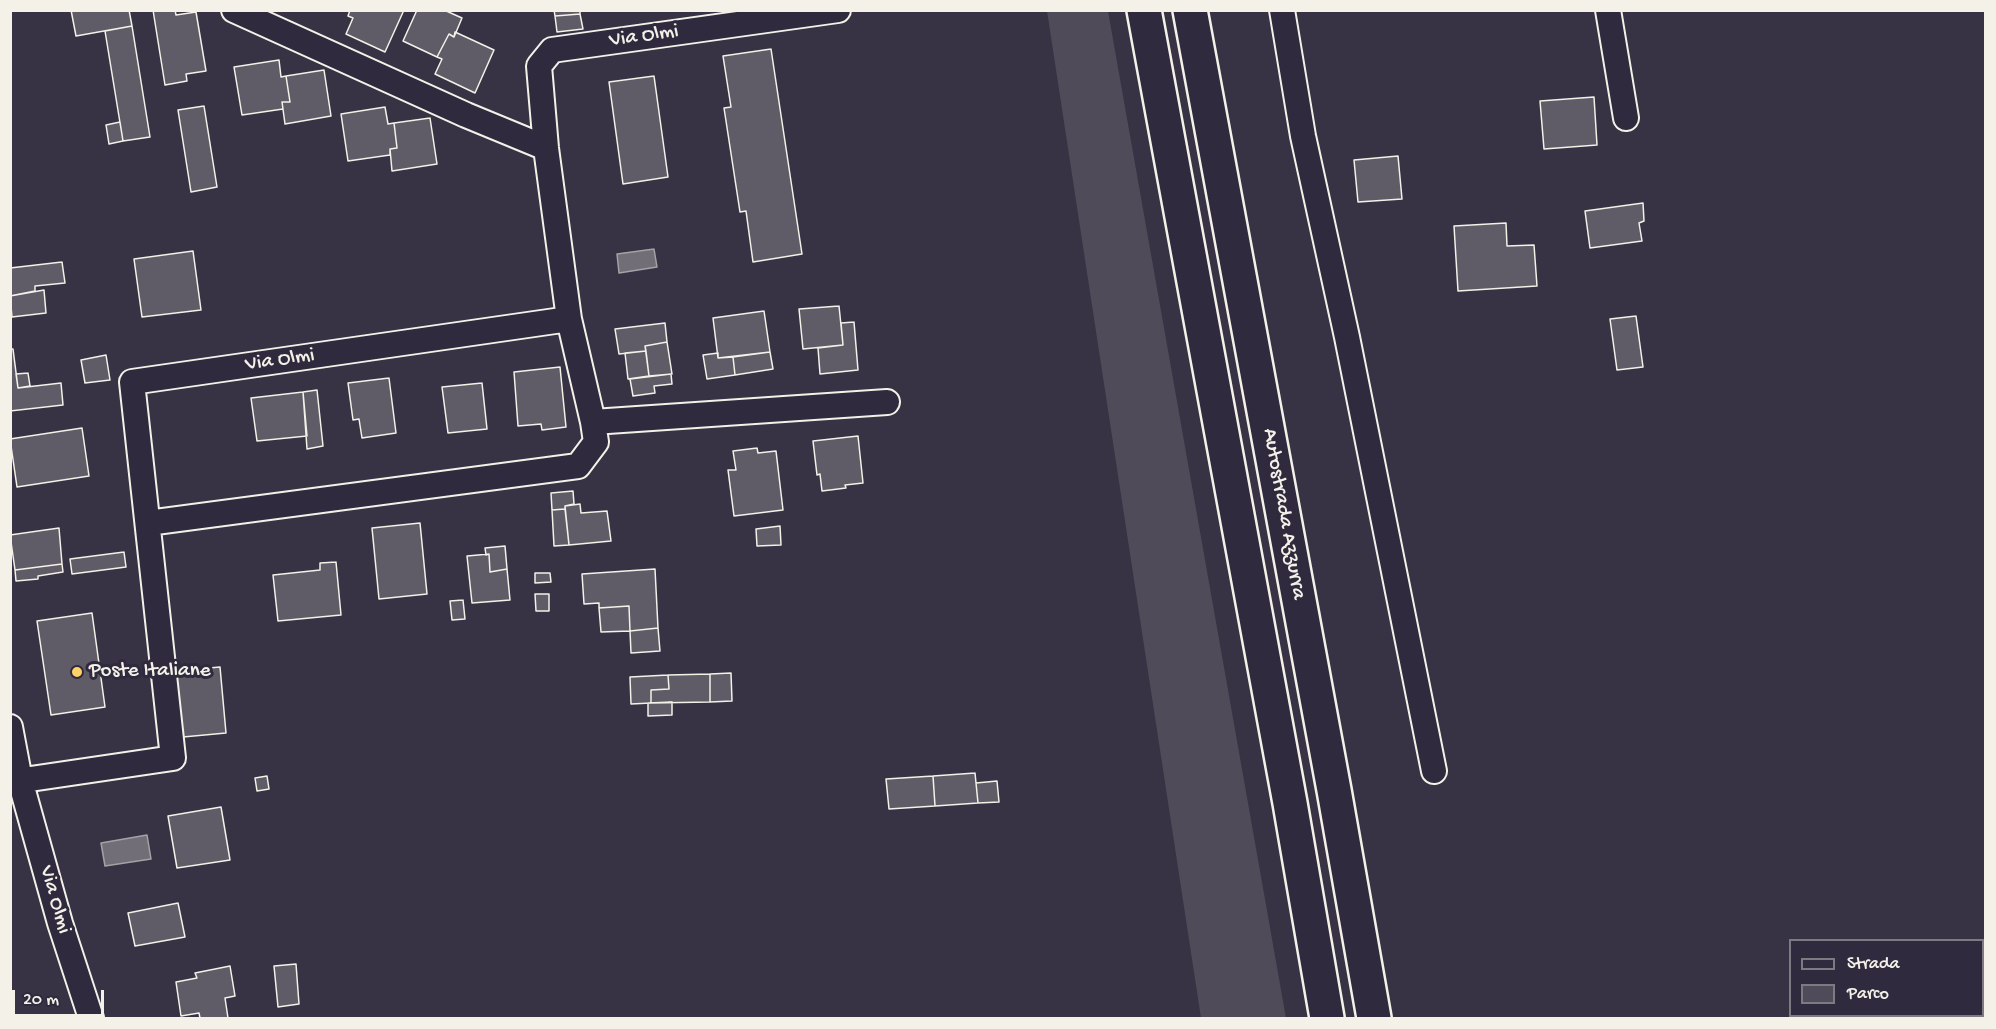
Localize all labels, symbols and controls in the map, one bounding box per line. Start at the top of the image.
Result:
street label: Via Olmi [608,20,680,54]
street label: Via Olmi [244,344,316,378]
street label: Autostrada Azzurra [1256,426,1310,602]
place label: Poste Italiane [89,659,211,685]
marker: Poste Italiane [70,665,84,679]
street label: Via Olmi [32,863,76,937]
legend [1789,939,1984,1017]
text: Strada [1847,954,1900,975]
scale bar [15,978,106,1016]
text: Parco [1847,984,1889,1005]
text: 20 m [23,990,59,1011]

